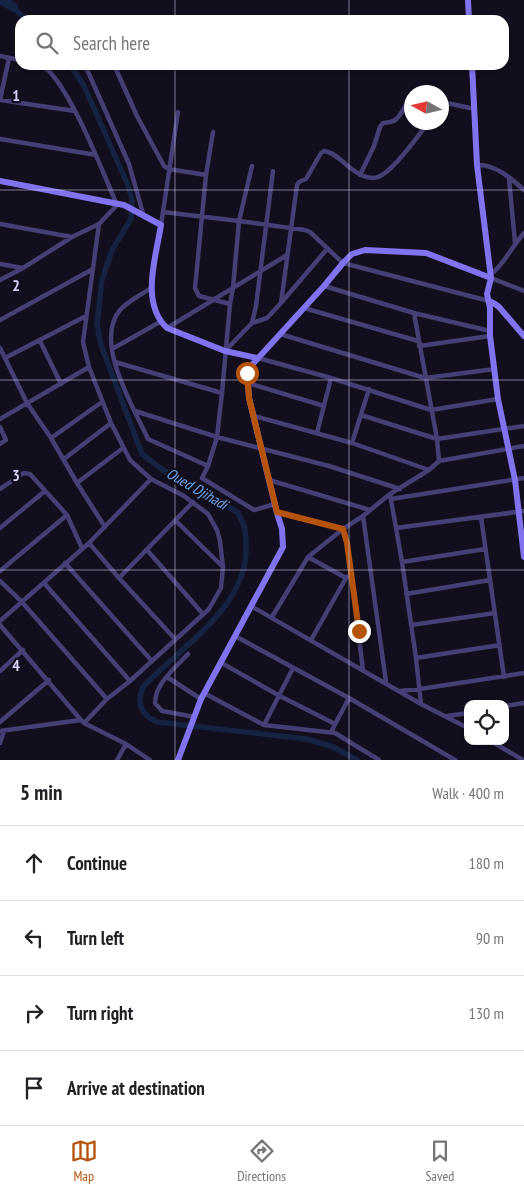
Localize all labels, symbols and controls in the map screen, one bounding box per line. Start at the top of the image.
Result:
search box [15,15,509,70]
icon: search [33,29,61,57]
text: Search here [73,31,150,55]
text: 1 [12,85,20,105]
north arrow [404,85,449,130]
text: 2 [12,275,20,295]
route start [236,362,259,385]
water label: Oued Djihadi [163,464,233,514]
text: 3 [12,465,20,485]
route end [348,620,371,643]
text: 4 [12,655,20,675]
map controls [464,700,509,745]
button: locate [464,700,509,745]
text: 5 min [20,779,62,806]
text: Walk · 400 m [432,783,504,803]
icon: ahead [20,849,48,877]
text: Continue [67,851,127,875]
text: 180 m [469,853,504,873]
icon: left [20,924,48,952]
text: Turn left [67,926,124,950]
text: 90 m [476,928,504,948]
icon: right [20,999,48,1027]
text: Turn right [67,1001,133,1025]
text: 130 m [469,1003,504,1023]
icon: arrive [20,1074,48,1102]
text: Arrive at destination [67,1076,205,1100]
tab: Map [70,1137,98,1185]
tab: Directions [237,1137,286,1185]
tab: Saved [425,1137,454,1185]

